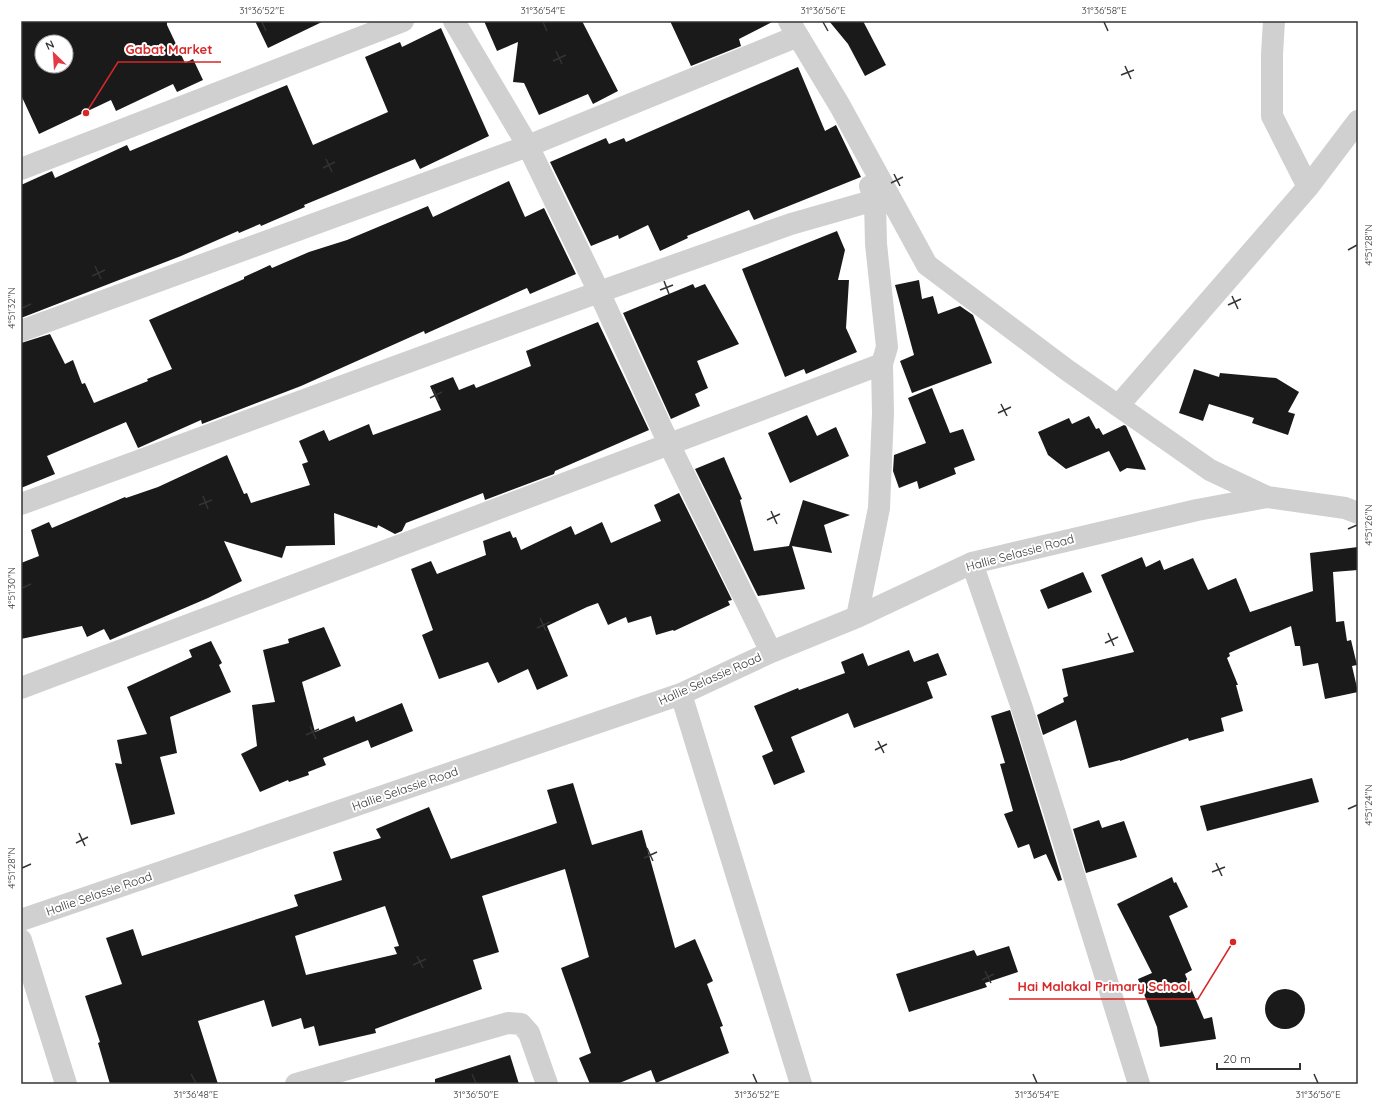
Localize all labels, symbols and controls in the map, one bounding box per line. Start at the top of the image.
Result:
text: 31°36'52"E [239,4,285,17]
text: 31°36'54"E [520,4,566,17]
text: 31°36'56"E [800,4,846,17]
text: 31°36'58"E [1081,4,1127,17]
north arrow [34,34,74,74]
text: N [43,37,56,53]
callout: Gabat Market [118,37,221,62]
text: Gabat Market [125,41,213,57]
text: 4°51'28"N [1362,224,1375,266]
text: 4°51'32"N [5,287,18,329]
text: 4°51'26"N [1362,504,1375,546]
street label: Hallie Selassie Road [964,531,1076,574]
text: 4°51'30"N [5,567,18,609]
street label: Hallie Selassie Road [656,649,764,708]
street label: Hallie Selassie Road [350,763,460,814]
text: 4°51'24"N [1362,784,1375,826]
text: 4°51'28"N [5,847,18,889]
street label: Hallie Selassie Road [44,868,154,919]
callout: Hai Malakal Primary School [1009,974,1198,999]
text: Hai Malakal Primary School [1018,978,1190,994]
scale bar [1217,1045,1300,1071]
text: 20 m [1223,1051,1251,1066]
text: 31°36'48"E [174,1088,219,1101]
text: 31°36'50"E [453,1088,499,1101]
text: 31°36'52"E [734,1088,780,1101]
text: 31°36'54"E [1014,1088,1060,1101]
text: 31°36'56"E [1295,1088,1341,1101]

